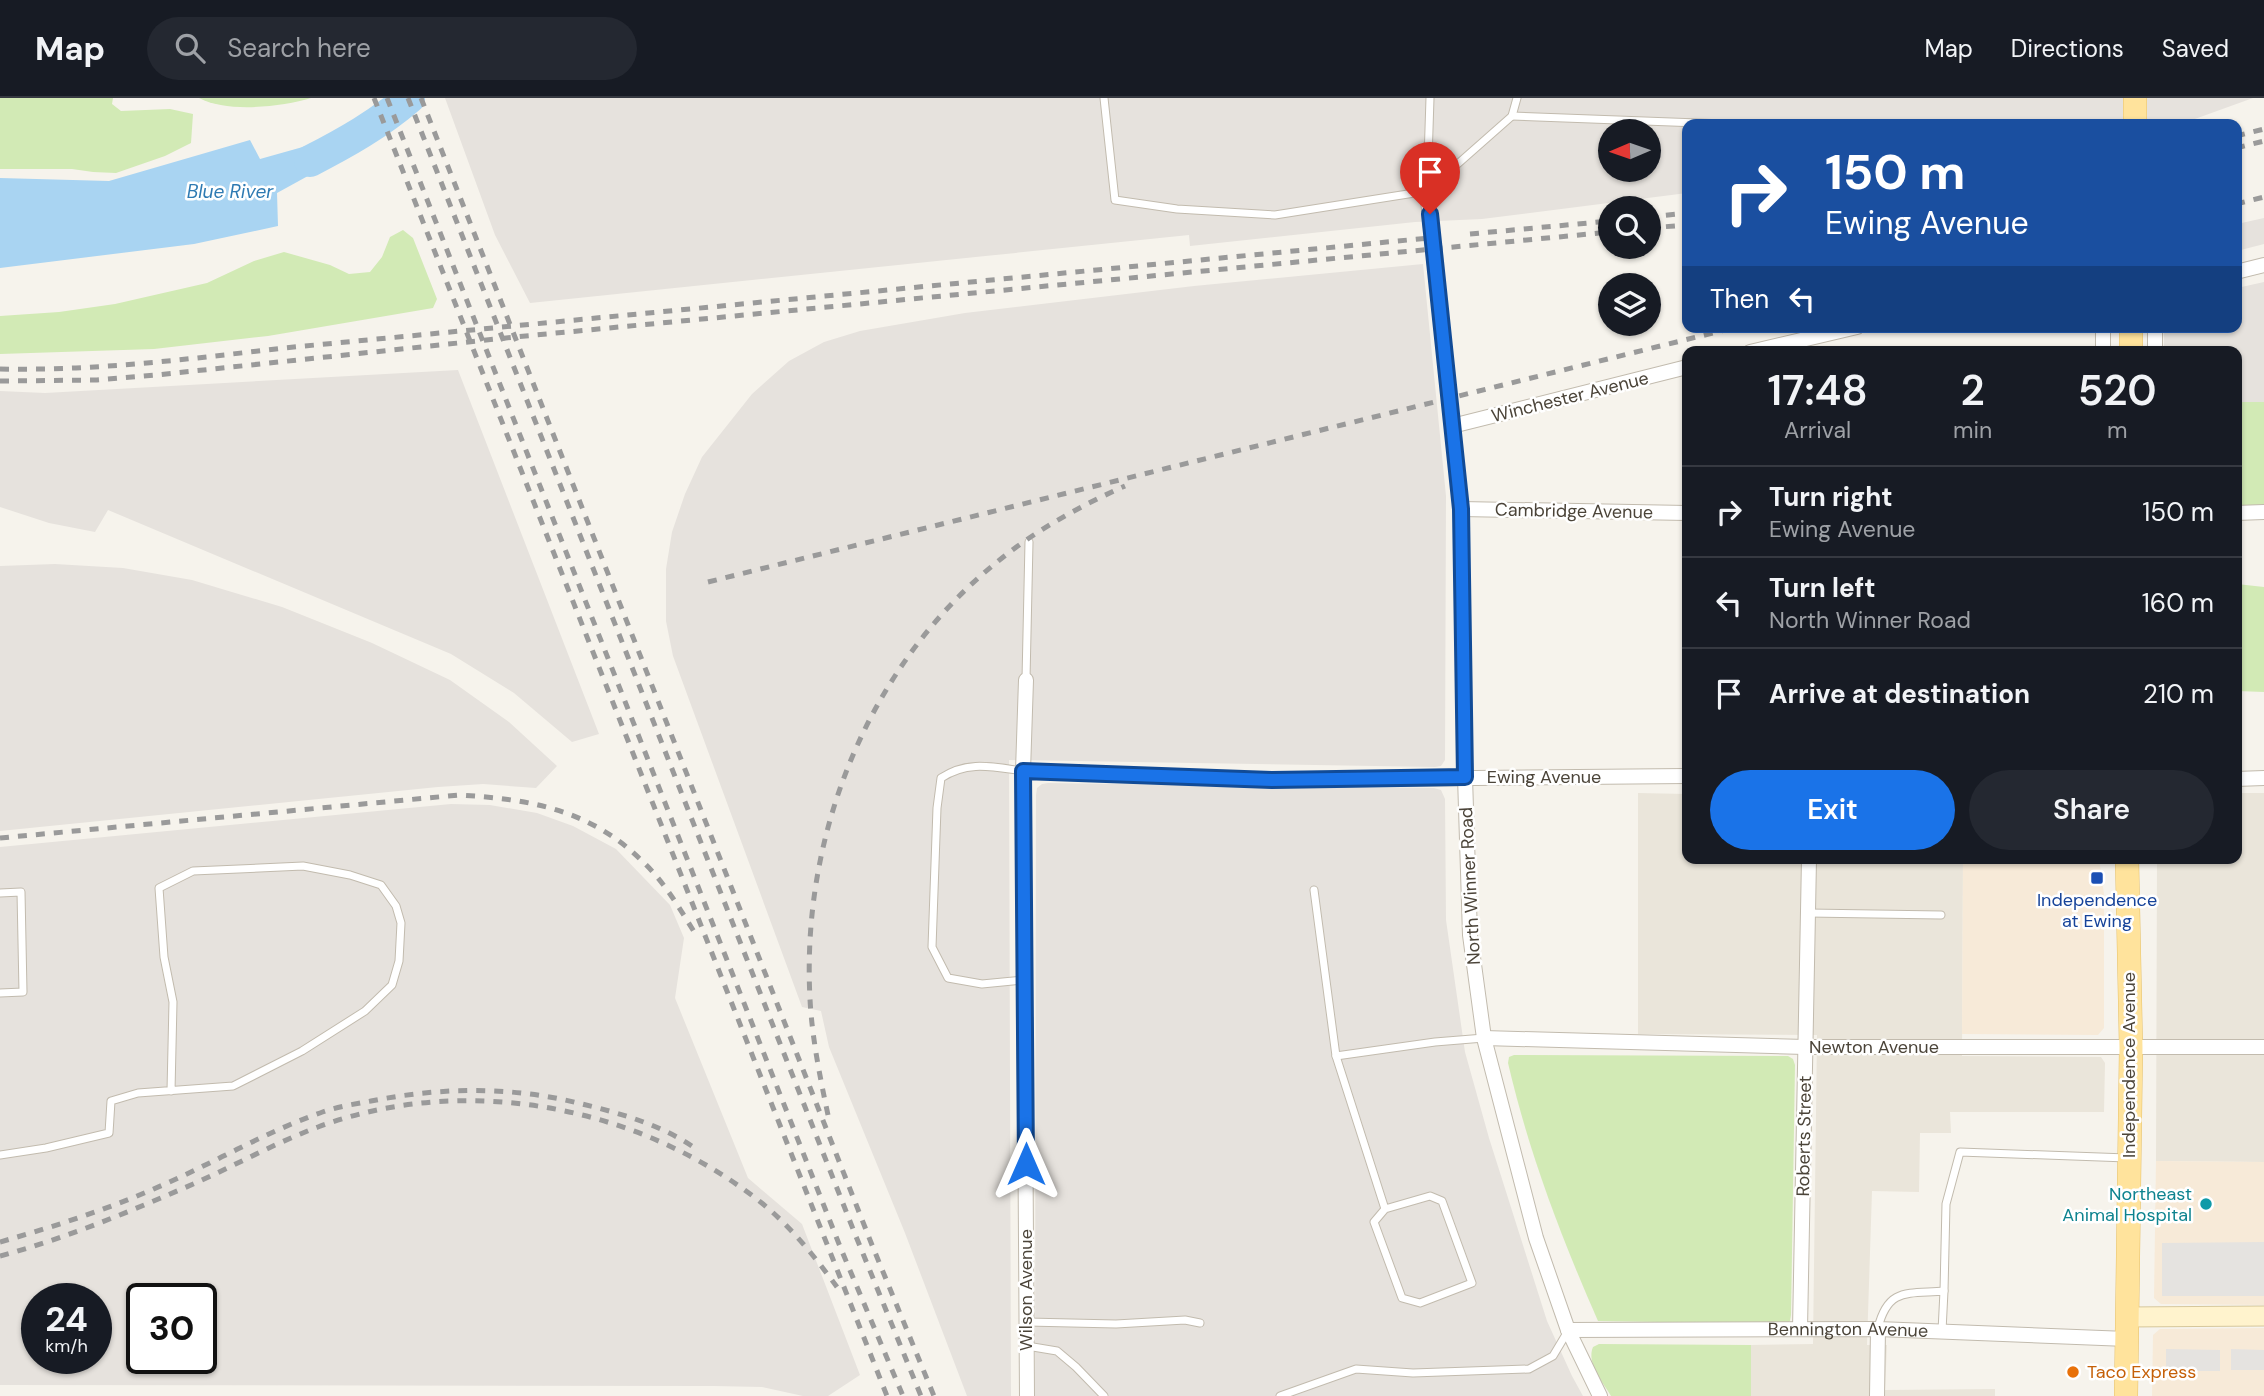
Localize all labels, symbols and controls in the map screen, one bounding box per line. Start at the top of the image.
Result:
search box [147,17,637,80]
text: Map [35,27,105,70]
icon: search [171,29,209,67]
text: Search here [227,31,371,65]
text: Map [1925,33,1973,64]
text: Directions [2011,33,2124,64]
text: Saved [2162,33,2229,64]
north arrow [1598,119,1661,182]
map controls [1598,119,1661,336]
text: 150 m [1825,140,1965,204]
pin [1400,142,1460,214]
icon: right [1710,147,1801,238]
icon: arrive [1411,153,1449,191]
water label: Blue River [187,179,274,204]
button: search [1598,196,1661,259]
text: Ewing Avenue [1825,202,2029,244]
button: layers [1598,273,1661,336]
icon: left [1783,280,1821,318]
text: Then [1710,282,1769,316]
text: 17:48 [1767,363,1868,418]
text: 2 [1961,363,1985,418]
text: 520 [2078,363,2157,418]
street label: Winchester Avenue [1489,366,1651,428]
text: Arrival [1784,415,1851,445]
text: min [1953,415,1992,445]
text: m [2107,415,2127,445]
text: Turn right [1769,480,1893,514]
icon: right [1710,493,1748,531]
text: 150 m [2142,495,2214,529]
street label: Cambridge Avenue [1495,498,1653,524]
text: Ewing Avenue [1769,514,1915,544]
text: Turn left [1769,571,1876,605]
icon: left [1710,584,1748,622]
text: 160 m [2142,586,2214,620]
text: North Winner Road [1769,605,1971,635]
icon: arrive [1710,675,1748,713]
text: Arrive at destination [1769,677,2030,711]
text: 210 m [2143,677,2214,711]
street label: Ewing Avenue [1487,765,1601,789]
button: Exit [1710,770,1955,850]
button: Share [1969,770,2214,850]
street label: North Winner Road [1454,807,1486,965]
marker: Independence at Ewing [2089,870,2105,886]
place label: Independence at Ewing [2037,888,2157,933]
street label: Independence Avenue [2117,972,2141,1158]
street label: Newton Avenue [1809,1035,1939,1059]
street label: Roberts Street [1791,1075,1817,1197]
position arrow [989,1127,1063,1201]
place label: Northeast Animal Hospital [2062,1182,2192,1227]
marker: Northeast Animal Hospital [2198,1196,2214,1212]
street label: Wilson Avenue [1014,1229,1038,1351]
speed limit sign: 30 [126,1283,217,1374]
text: 24 [45,1296,88,1342]
street label: Bennington Avenue [1768,1317,1929,1343]
text: km/h [45,1334,88,1358]
place label: Taco Express [2087,1360,2196,1384]
marker: Taco Express [2065,1364,2081,1380]

